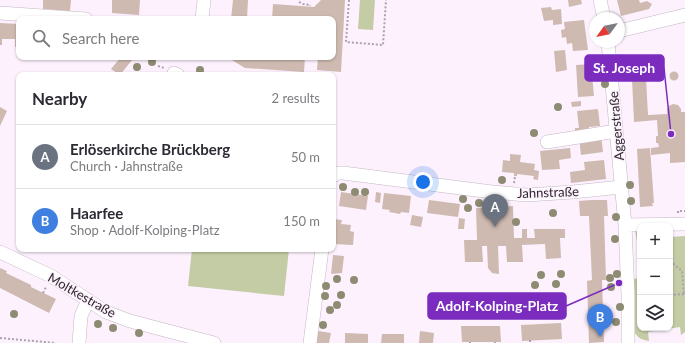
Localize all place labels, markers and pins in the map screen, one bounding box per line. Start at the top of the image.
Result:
callout: St. Joseph [585,55,664,81]
pin: A [482,194,508,227]
callout: Adolf-Kolping-Platz [428,293,566,319]
pin: B [587,304,613,337]

